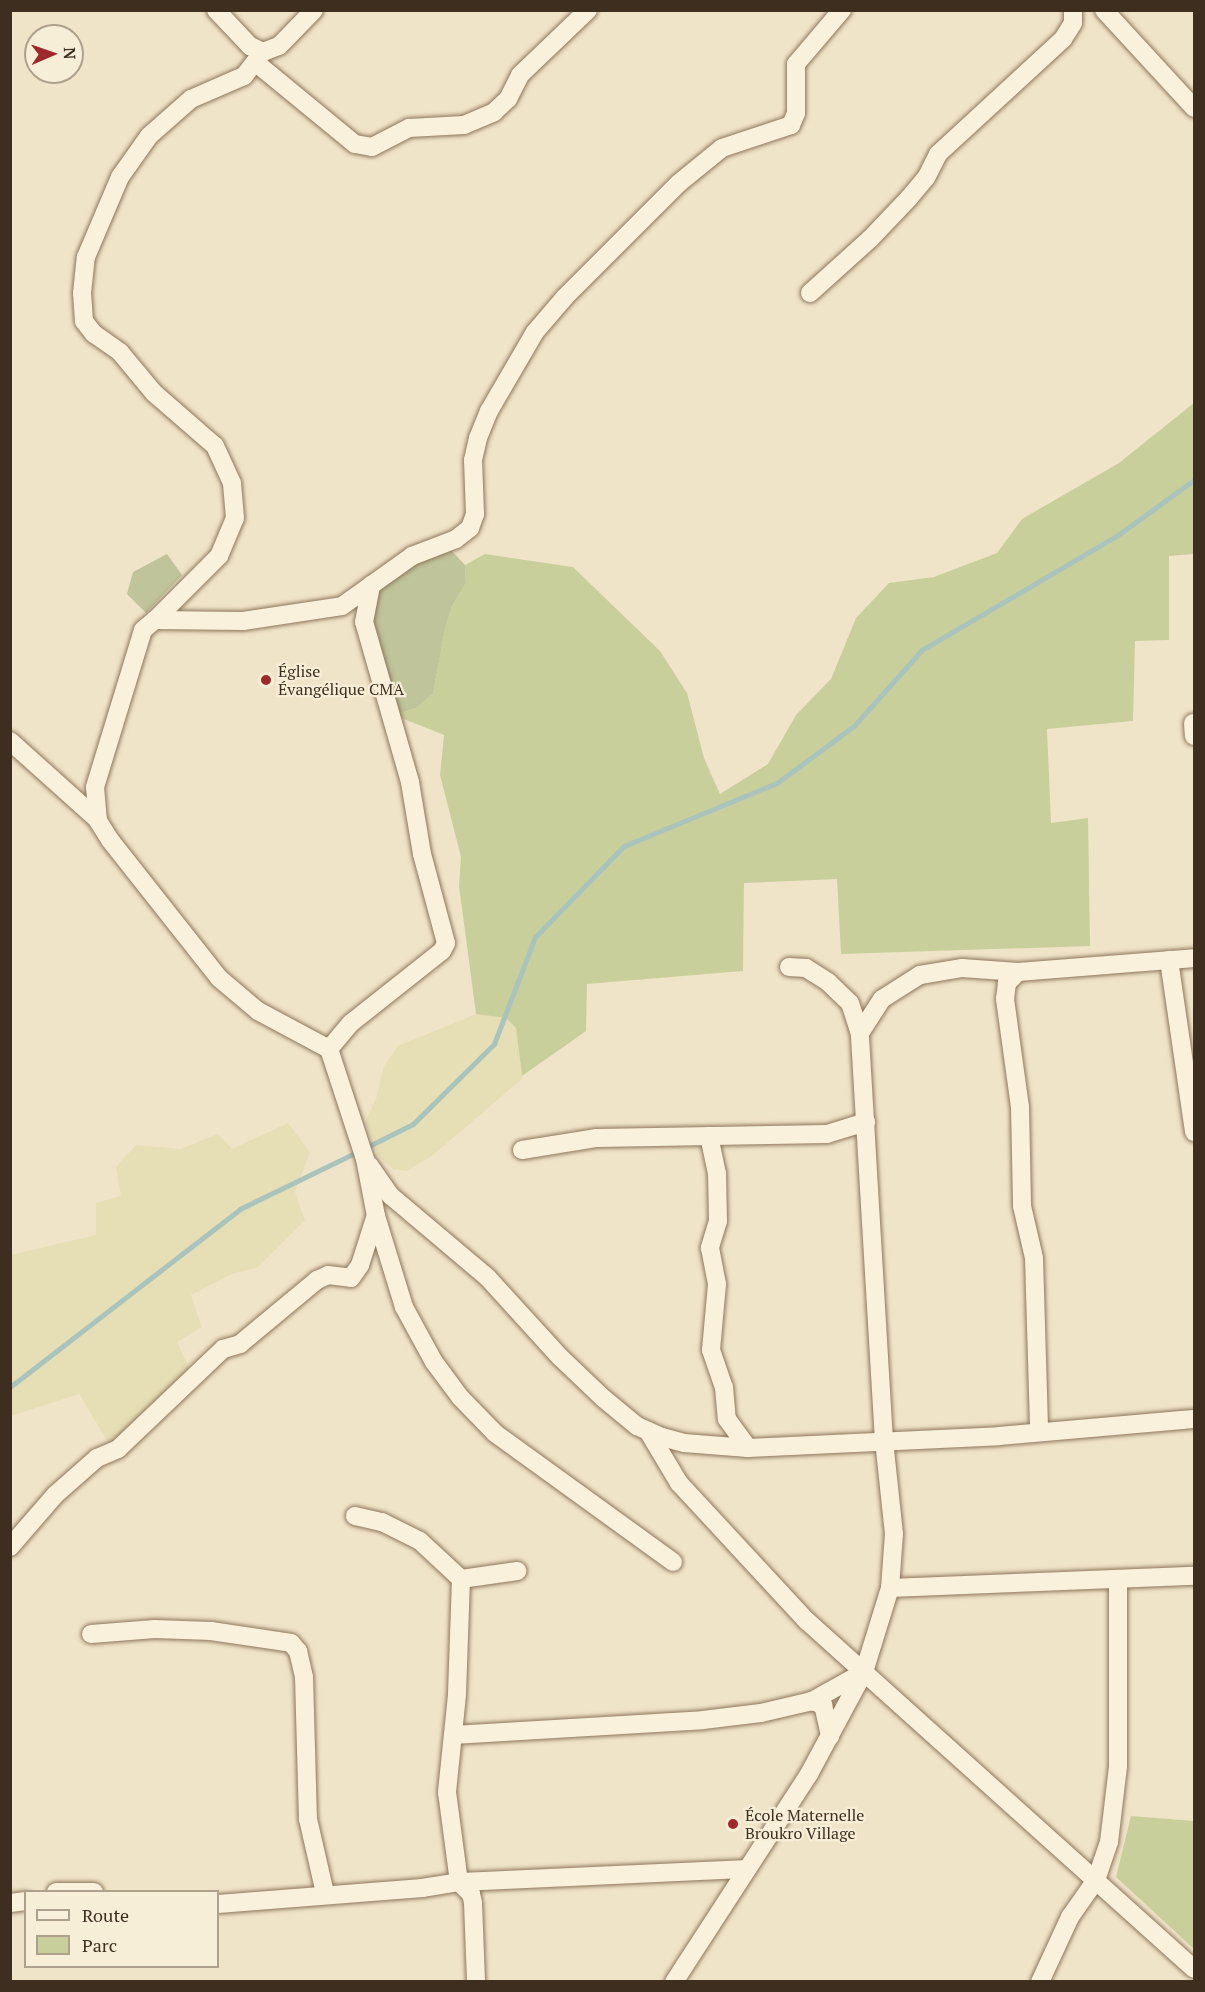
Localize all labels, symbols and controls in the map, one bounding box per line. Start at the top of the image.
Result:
north arrow [24,24,84,84]
text: N [59,47,81,60]
place label: Église Évangélique CMA [278,661,404,699]
marker: Église Évangélique CMA [259,673,273,687]
place label: École Maternelle Broukro Village [745,1805,864,1843]
marker: École Maternelle Broukro Village [726,1817,740,1831]
legend [24,1890,219,1968]
text: Route [82,1903,129,1927]
text: Parc [82,1933,117,1957]

